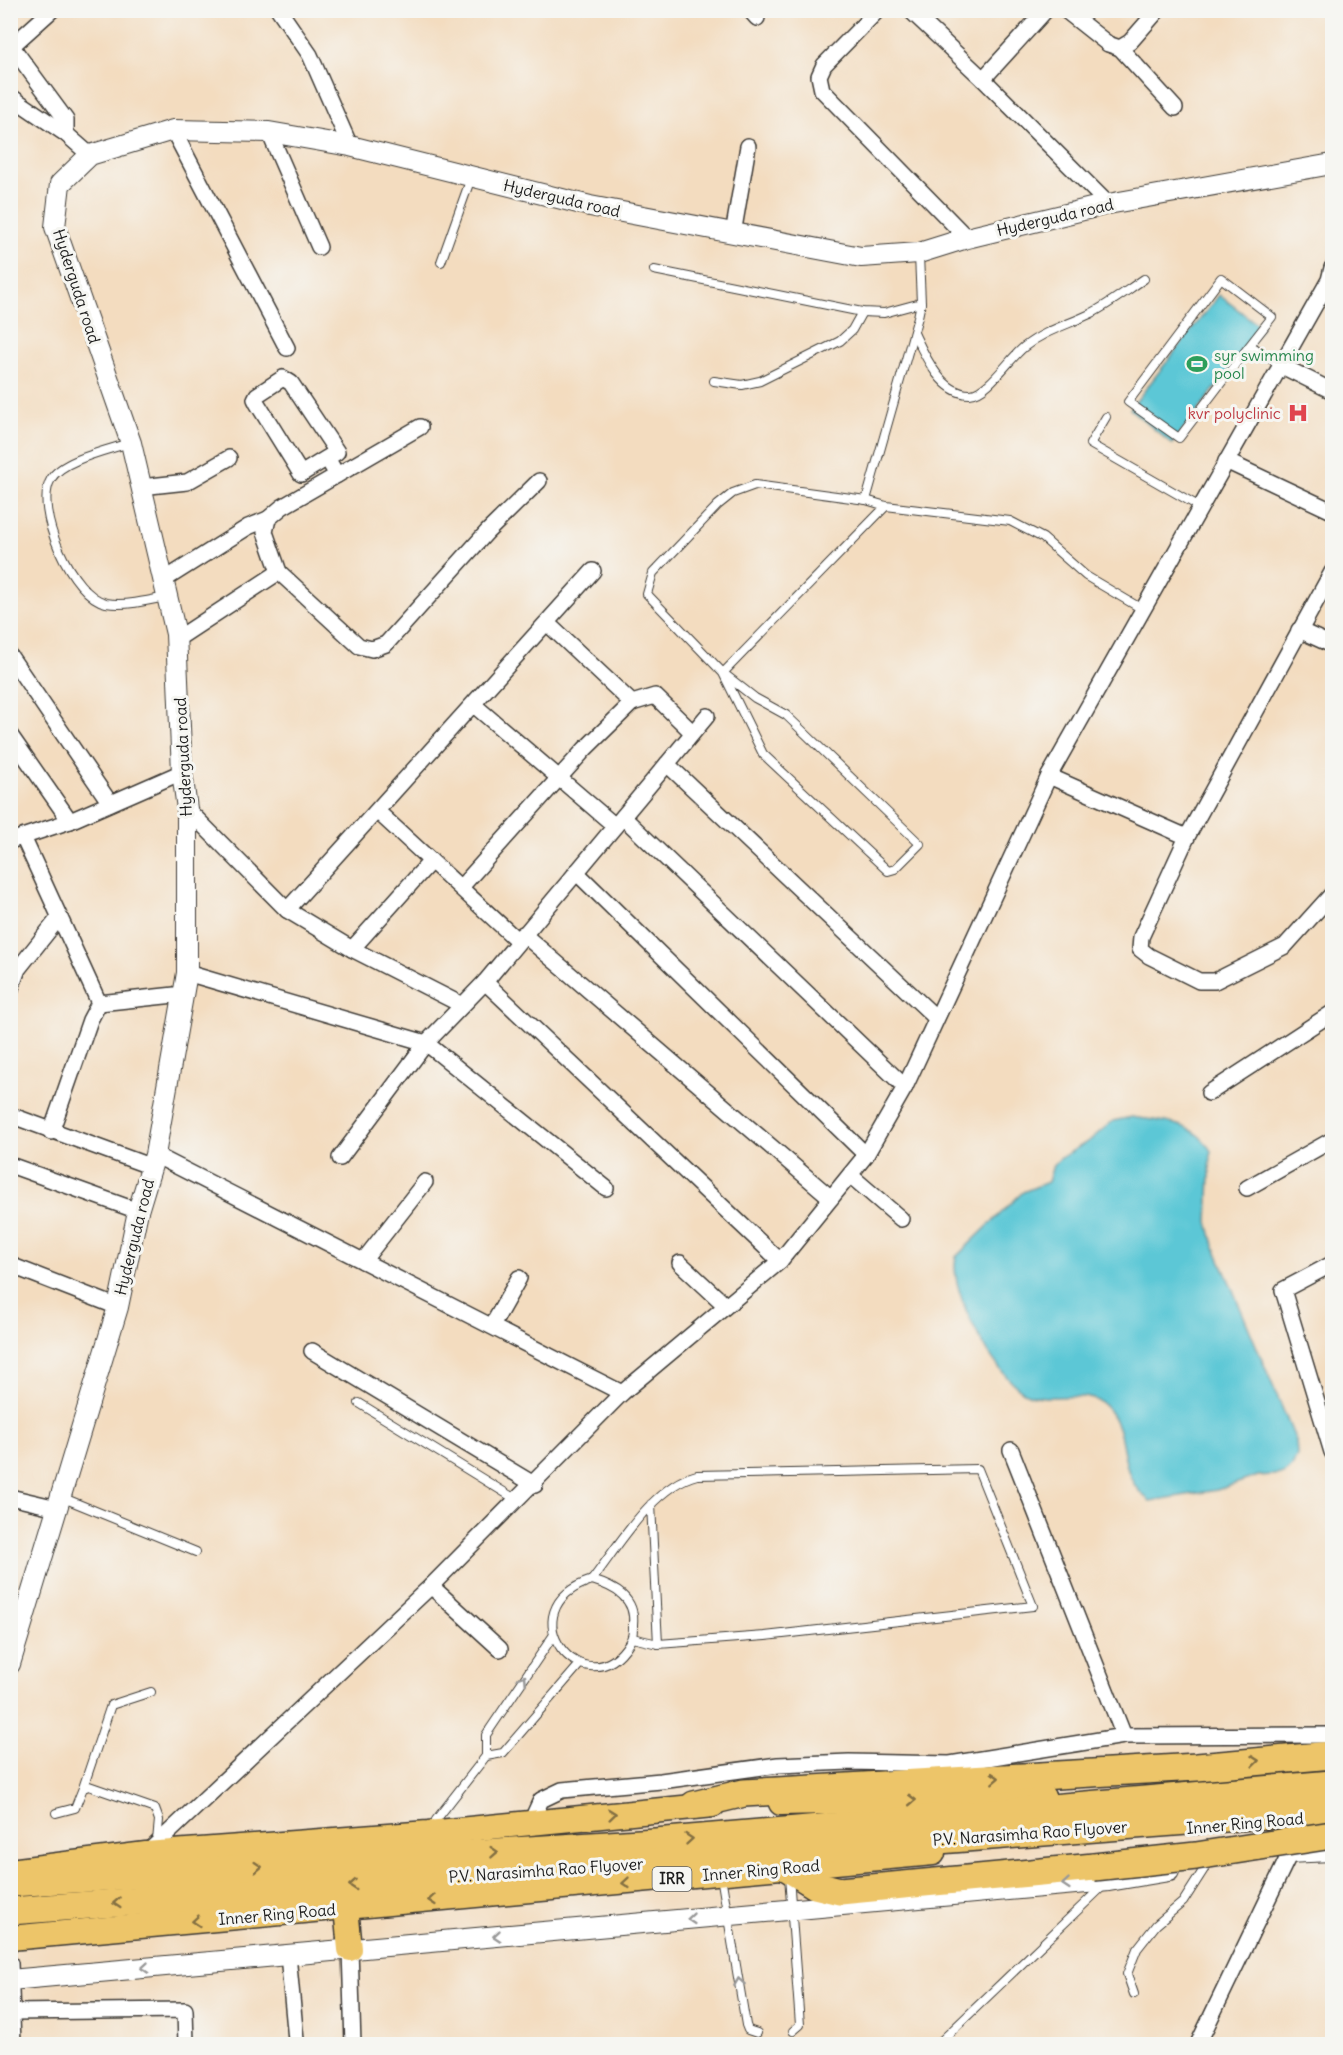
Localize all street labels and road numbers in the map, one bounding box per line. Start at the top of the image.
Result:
street label: Hyderguda road [502,175,622,221]
street label: Hyderguda road [995,194,1115,240]
street label: Hyderguda road [49,226,105,346]
street label: Hyderguda road [170,697,196,817]
street label: Hyderguda road [110,1177,158,1297]
street label: Inner Ring Road [1186,1808,1304,1838]
street label: P.V. Narasimha Rao Flyover [932,1816,1129,1850]
street label: P.V. Narasimha Rao Flyover [448,1853,645,1887]
street label: Inner Ring Road [702,1855,820,1885]
road number: IRR [652,1867,692,1891]
street label: Inner Ring Road [218,1899,336,1929]

